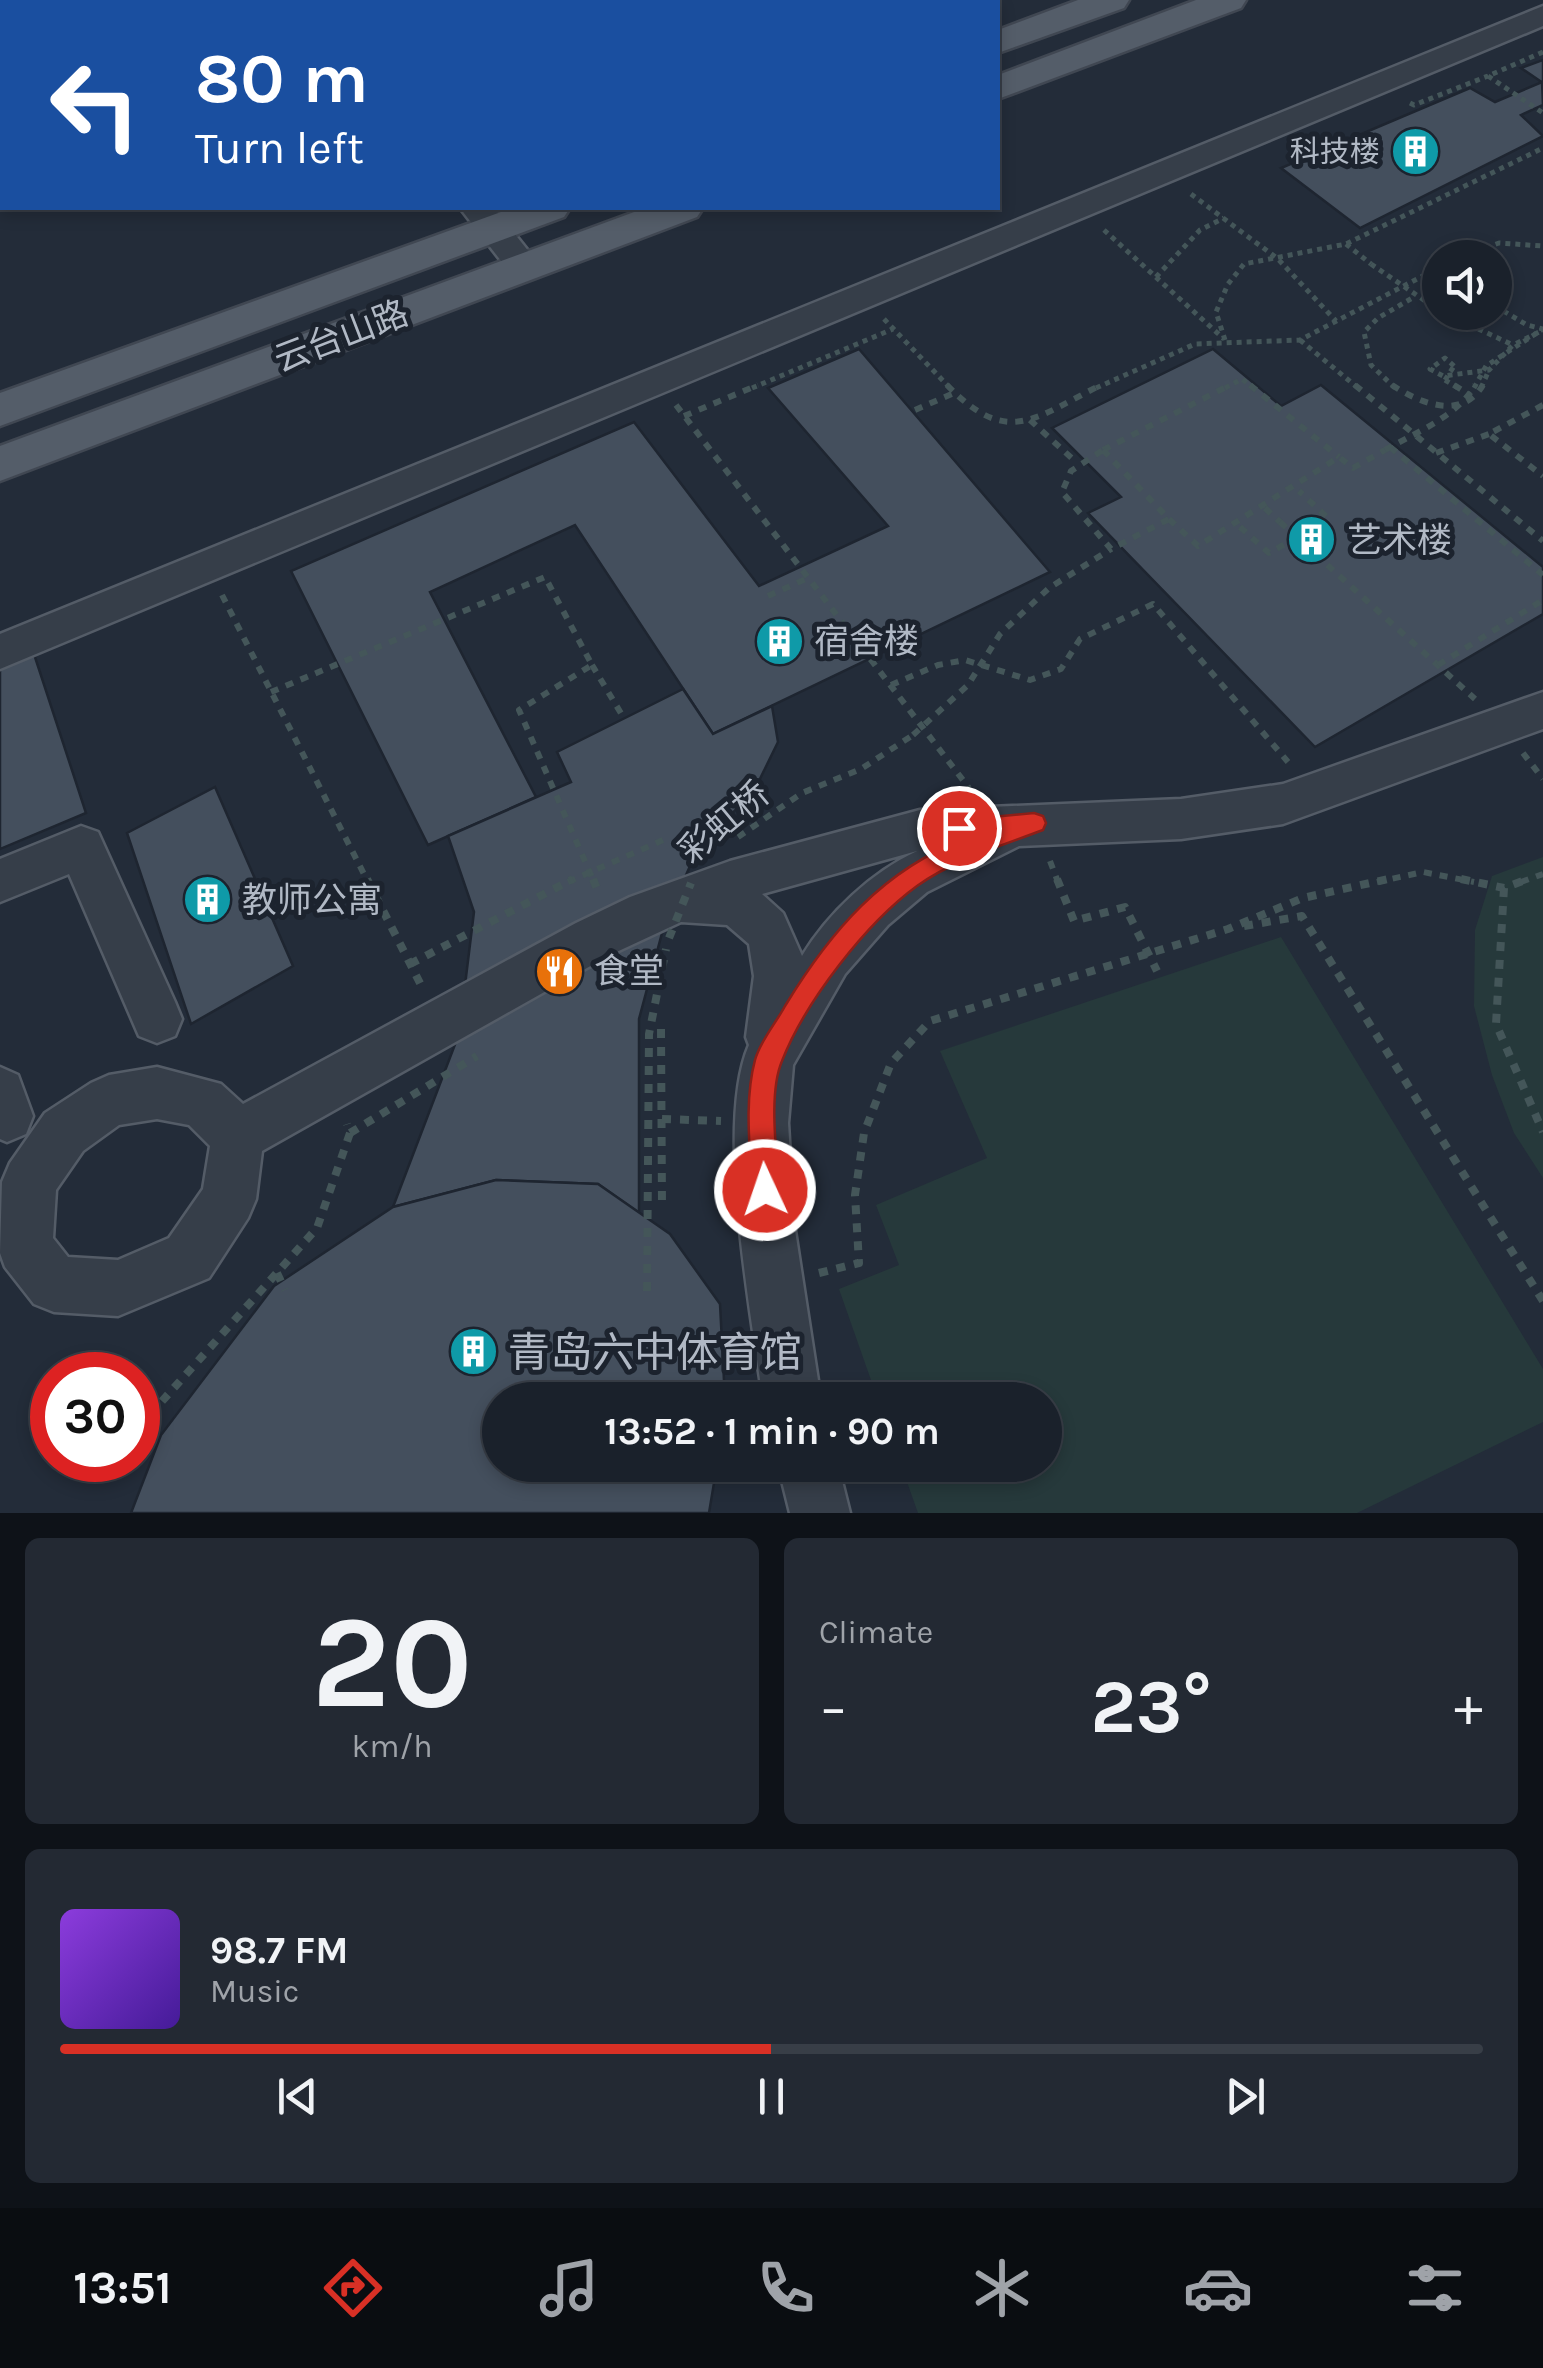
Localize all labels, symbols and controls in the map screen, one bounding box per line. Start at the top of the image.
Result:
text: 80 m [195,38,369,120]
icon: left [30,40,160,170]
text: Turn left [195,122,364,174]
building icon: 科技楼 [1389,126,1441,178]
place label: 科技楼 [1290,134,1380,170]
map controls [1422,240,1512,330]
button: sound [1422,240,1512,330]
street label: 云台山路 [268,292,414,381]
building icon: 艺术楼 [1286,514,1338,566]
place label: 艺术楼 [1347,520,1452,561]
building icon: 宿舍楼 [753,615,805,667]
place label: 宿舍楼 [814,621,919,662]
street label: 彩虹桥 [671,773,778,872]
pin [917,786,1002,871]
icon: arrive [932,801,987,856]
building icon: 教师公寓 [181,874,233,926]
place label: 教师公寓 [242,880,382,921]
restaurant icon: 食堂 [533,945,585,997]
place label: 食堂 [594,951,664,992]
position arrow [713,1138,817,1242]
building icon: 青岛六中体育馆 [447,1326,499,1378]
place label: 青岛六中体育馆 [508,1328,802,1378]
speed limit sign: 30 [30,1352,160,1482]
text: 13:52 · 1 min · 90 m [604,1409,940,1454]
text: 20 [312,1587,472,1739]
text: Climate [819,1614,933,1651]
text: 23° [1090,1663,1212,1751]
text: − [819,1675,848,1739]
text: + [1454,1675,1483,1739]
text: km/h [351,1728,433,1765]
text: 98.7 FM [210,1928,348,1973]
text: Music [210,1973,299,2010]
icon: previous [270,2069,325,2124]
icon: pause [744,2069,799,2124]
icon: next [1218,2069,1273,2124]
icon: directions [318,2253,388,2323]
icon: music [534,2253,604,2323]
icon: phone [751,2253,821,2323]
icon: climate [967,2253,1037,2323]
icon: car [1183,2253,1253,2323]
icon: filters [1400,2253,1470,2323]
text: 13:51 [73,2262,172,2314]

